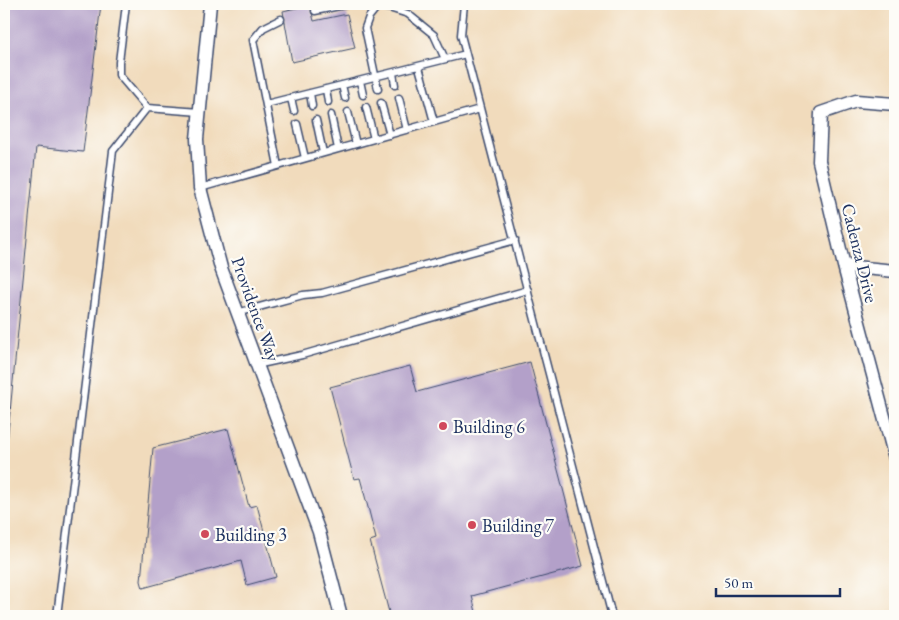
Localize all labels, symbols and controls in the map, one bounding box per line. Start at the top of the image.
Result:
street label: Cadenza Drive [837,201,883,305]
street label: Providence Way [226,254,286,365]
place label: Building 6 [453,415,525,438]
marker: Building 6 [437,420,449,432]
place label: Building 7 [482,514,554,537]
marker: Building 7 [466,519,478,531]
place label: Building 3 [215,523,287,546]
marker: Building 3 [199,528,211,540]
scale bar [716,565,840,597]
text: 50 m [724,573,753,592]

